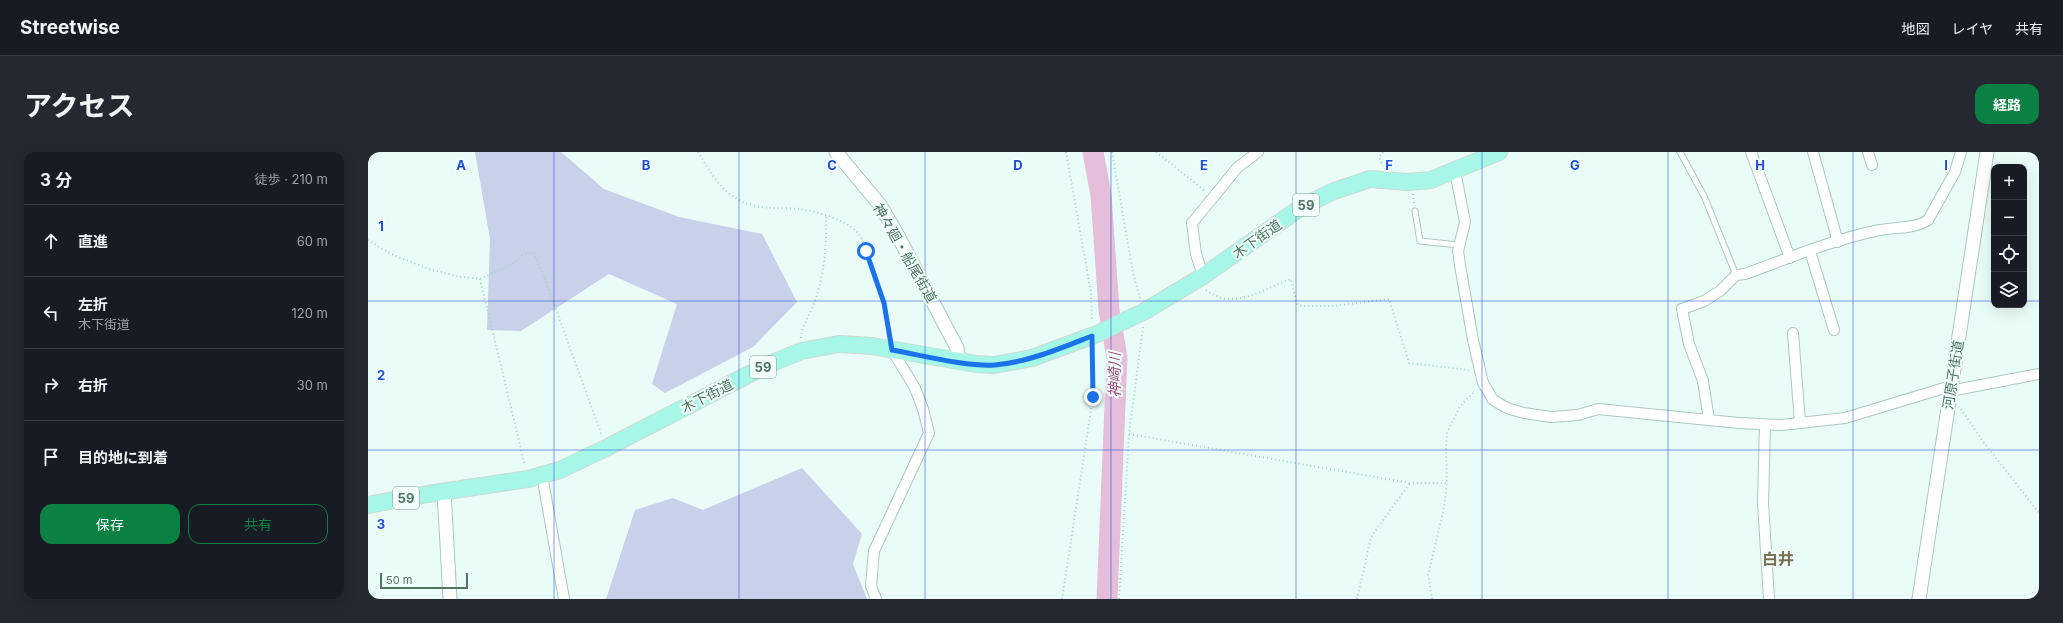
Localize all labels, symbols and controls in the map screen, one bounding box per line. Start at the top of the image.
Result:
text: Streetwise [20,16,120,39]
text: 地図 [1901,20,1929,37]
text: レイヤ [1951,20,1993,37]
text: 共有 [2015,20,2043,37]
button: 経路 [1975,84,2039,124]
text: アクセス [24,89,135,123]
text: A [456,157,466,173]
text: B [642,157,651,173]
text: C [827,157,837,173]
text: D [1013,157,1023,173]
text: E [1200,157,1208,173]
text: F [1385,157,1393,173]
text: G [1570,157,1580,173]
text: H [1755,157,1765,173]
text: I [1944,157,1948,173]
map controls [1991,164,2027,308]
button: + [1991,164,2027,200]
text: 3 分 [40,170,72,190]
text: 徒歩 · 210 m [254,171,328,187]
road number: 59 [1293,194,1319,216]
street label: 神々廻・船尾街道 [870,200,941,305]
button: − [1991,200,2027,236]
street label: 木下街道 [1229,216,1285,262]
text: 1 [378,218,384,234]
icon: ahead [40,230,62,252]
text: 直進 [78,232,108,251]
text: 60 m [297,233,328,249]
button: locate [1991,236,2027,272]
route start [857,242,875,260]
button: layers [1991,272,2027,308]
text: 左折 [78,295,108,314]
icon: left [40,302,62,324]
text: 120 m [292,305,328,321]
text: 木下街道 [78,316,130,332]
street label: 河原子街道 [1939,339,1966,411]
water label: 神崎川 [1105,351,1124,398]
road number: 59 [750,356,776,378]
text: 2 [377,367,385,383]
icon: right [40,374,62,396]
street label: 木下街道 [678,375,736,416]
text: 右折 [78,376,108,395]
text: 30 m [297,377,328,393]
route end [1084,388,1102,406]
icon: arrive [40,446,62,468]
text: 目的地に到着 [78,448,168,467]
road number: 59 [393,487,419,509]
button: 保存 [40,504,180,544]
button: 共有 [188,504,328,544]
text: 3 [377,516,385,532]
district label: 白井 [1762,549,1794,569]
scale bar [380,571,468,590]
text: 50 m [386,573,412,587]

